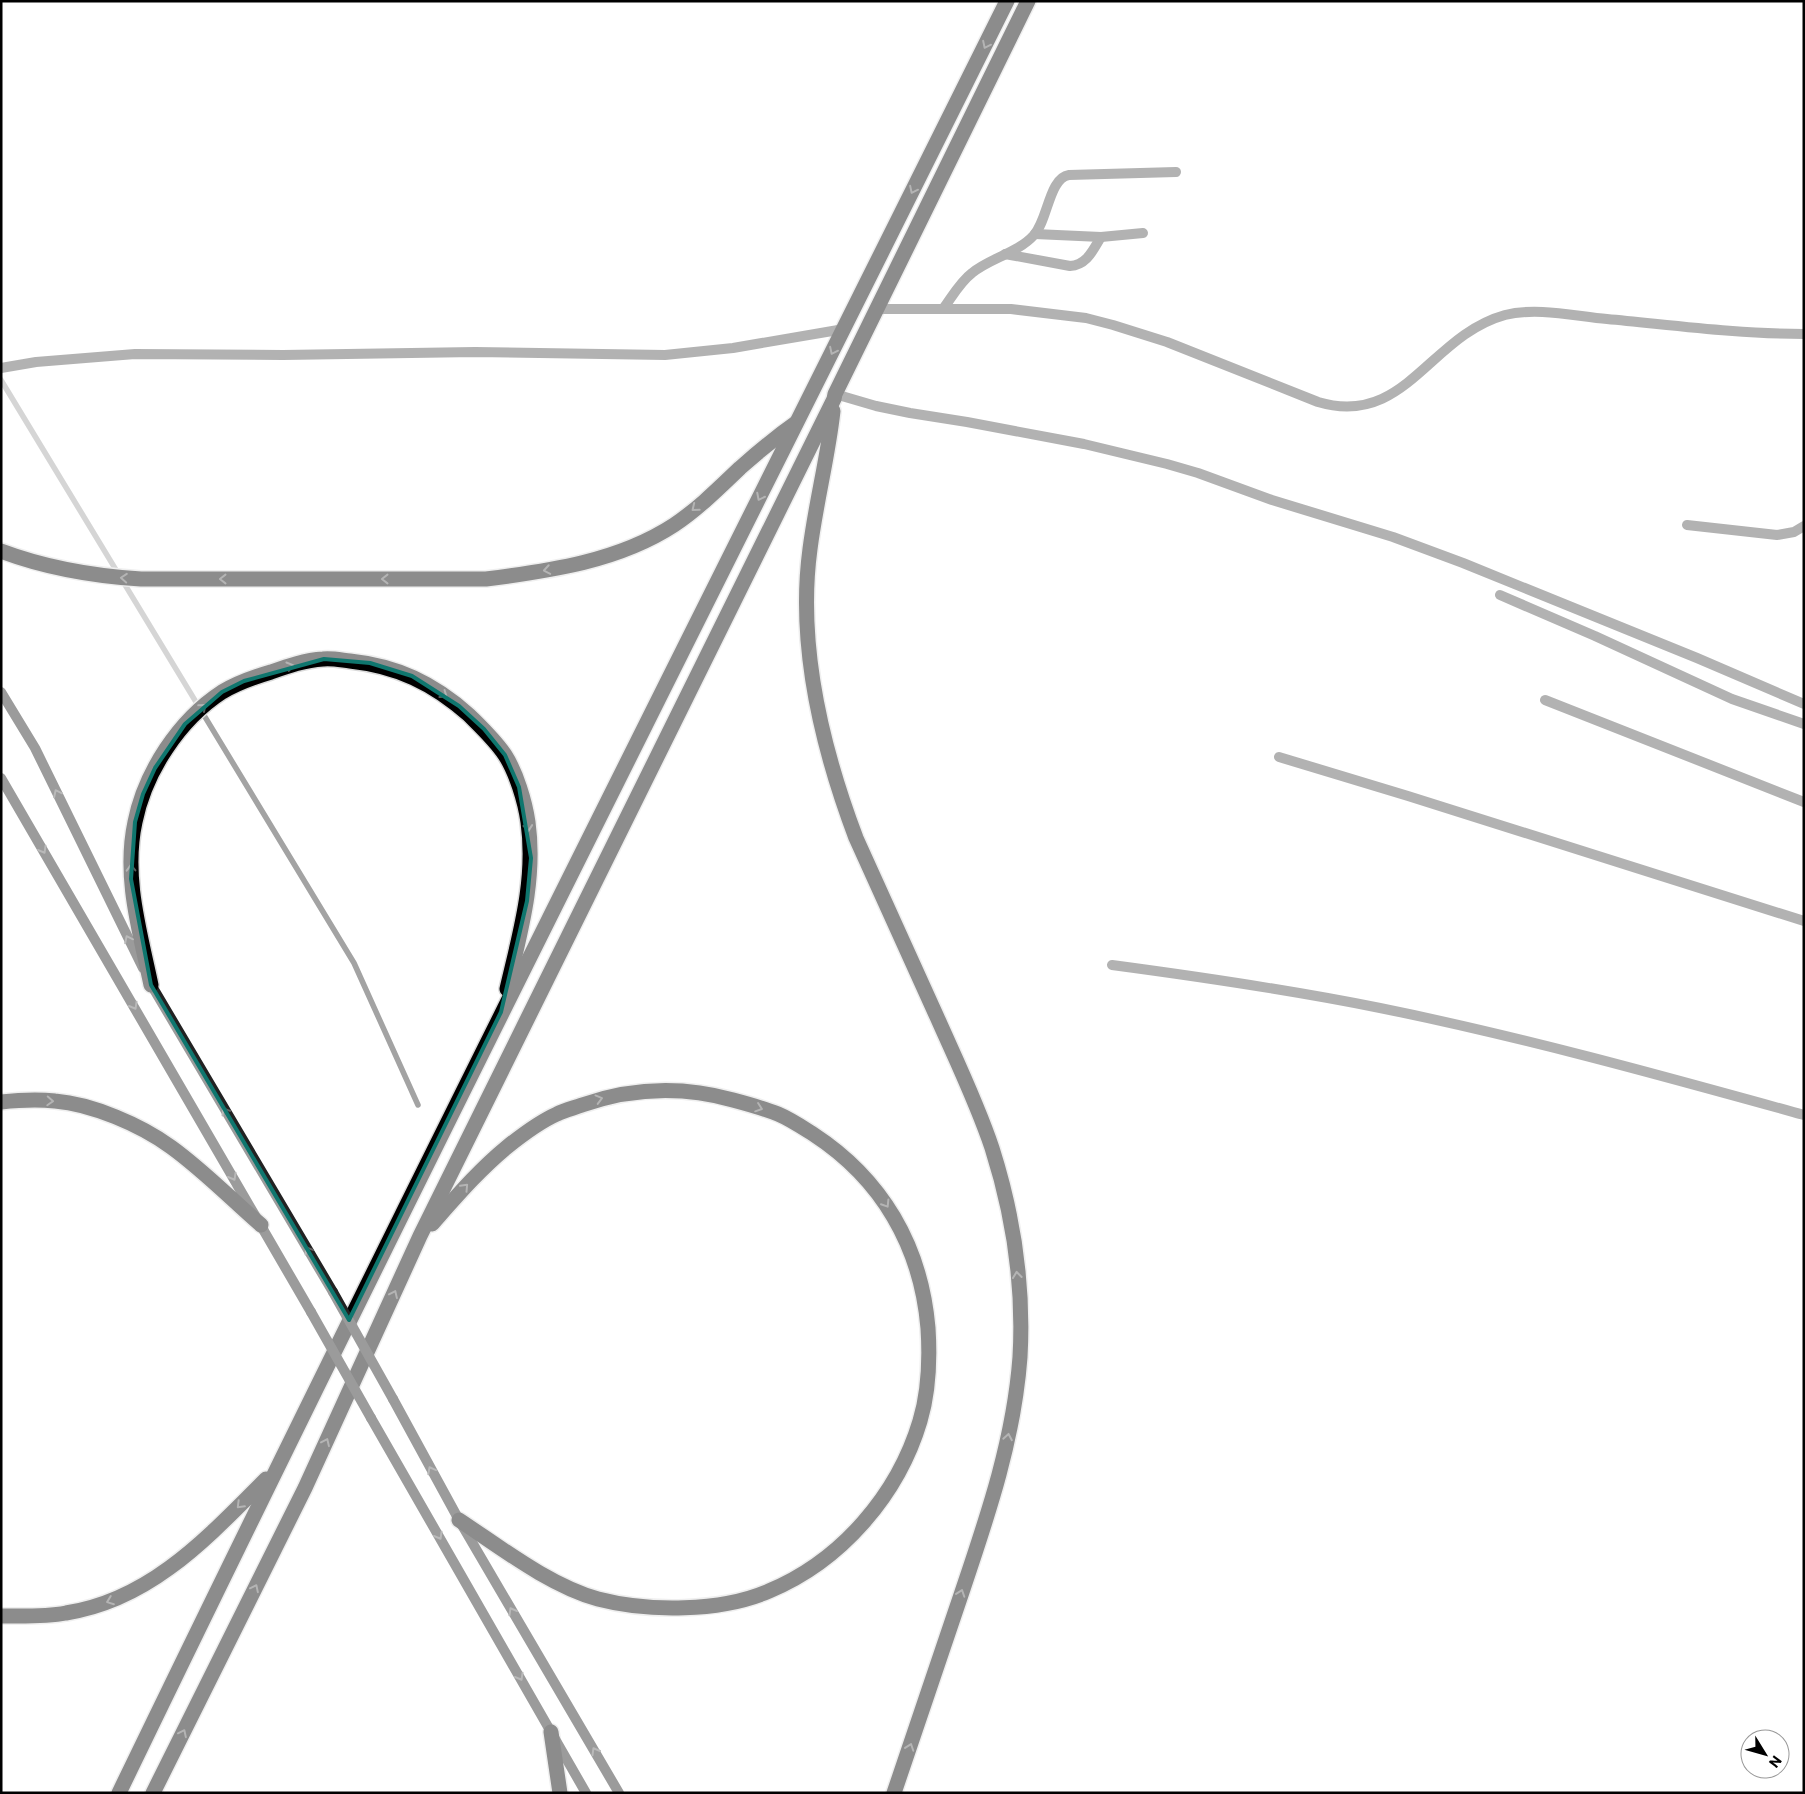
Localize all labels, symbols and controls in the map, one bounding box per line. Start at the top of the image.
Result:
one-way arrow [982,40,992,49]
one-way arrow [909,185,919,194]
one-way arrow [829,346,839,355]
one-way arrow [756,492,766,501]
one-way arrow [692,503,701,511]
one-way arrow [543,564,551,574]
one-way arrow [120,573,128,584]
one-way arrow [219,574,226,584]
one-way arrow [381,574,389,584]
one-way arrow [285,661,293,671]
one-way arrow [438,690,447,698]
one-way arrow [197,705,206,713]
one-way arrow [52,789,63,798]
one-way arrow [522,824,533,832]
one-way arrow [37,845,47,854]
one-way arrow [126,864,136,872]
one-way arrow [124,935,134,944]
one-way arrow [127,1001,137,1010]
one-way arrow [46,1095,54,1106]
one-way arrow [595,1095,603,1105]
one-way arrow [754,1102,762,1112]
one-way arrow [222,1107,232,1116]
one-way arrow [226,1171,236,1180]
one-way arrow [459,1183,468,1192]
one-way arrow [879,1198,889,1207]
one-way arrow [305,1247,315,1256]
one-way arrow [1012,1271,1023,1279]
one-way arrow [387,1290,398,1299]
one-way arrow [1003,1433,1013,1441]
one-way arrow [319,1438,329,1447]
one-way arrow [428,1466,438,1475]
one-way arrow [237,1500,246,1509]
one-way arrow [433,1530,443,1539]
one-way arrow [249,1584,259,1593]
one-way arrow [956,1589,966,1597]
one-way arrow [106,1595,115,1605]
one-way arrow [509,1607,519,1616]
one-way arrow [513,1671,523,1680]
north arrow [1740,1729,1790,1779]
one-way arrow [177,1730,187,1739]
one-way arrow [904,1743,914,1751]
one-way arrow [591,1747,601,1756]
text: N [1766,1753,1786,1771]

